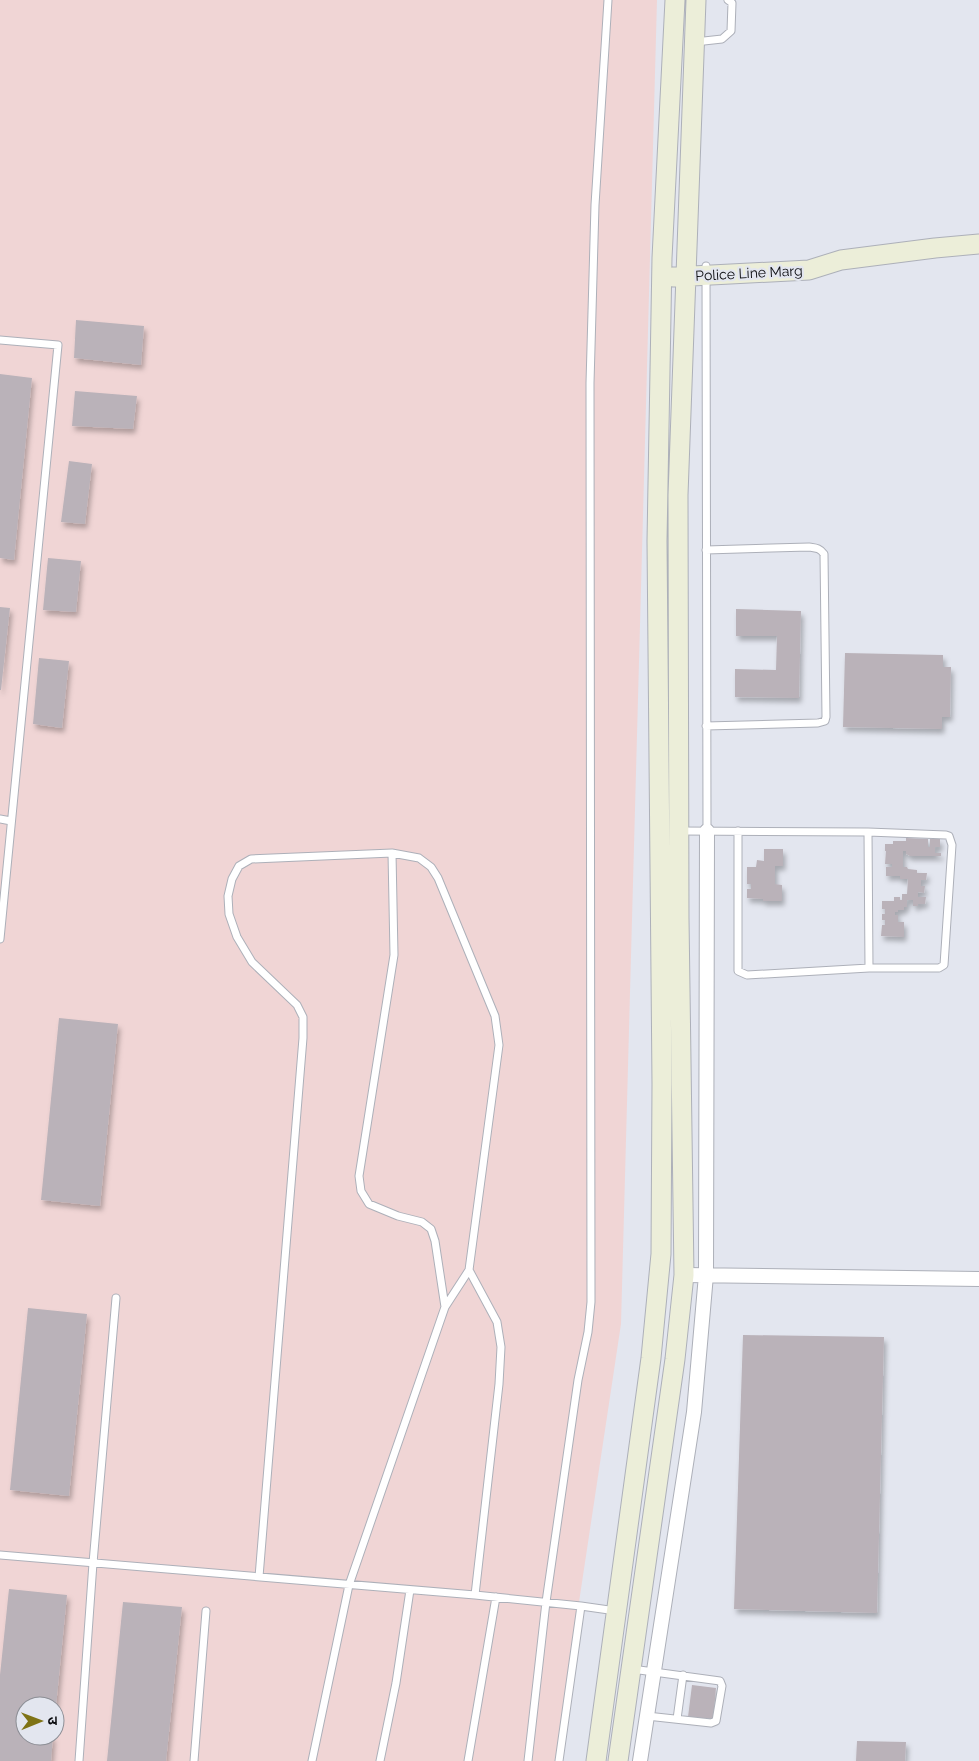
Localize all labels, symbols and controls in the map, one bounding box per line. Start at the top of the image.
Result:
street label: Police Line Marg [695,262,803,284]
north arrow [15,1696,65,1746]
text: उ [45,1717,61,1726]

